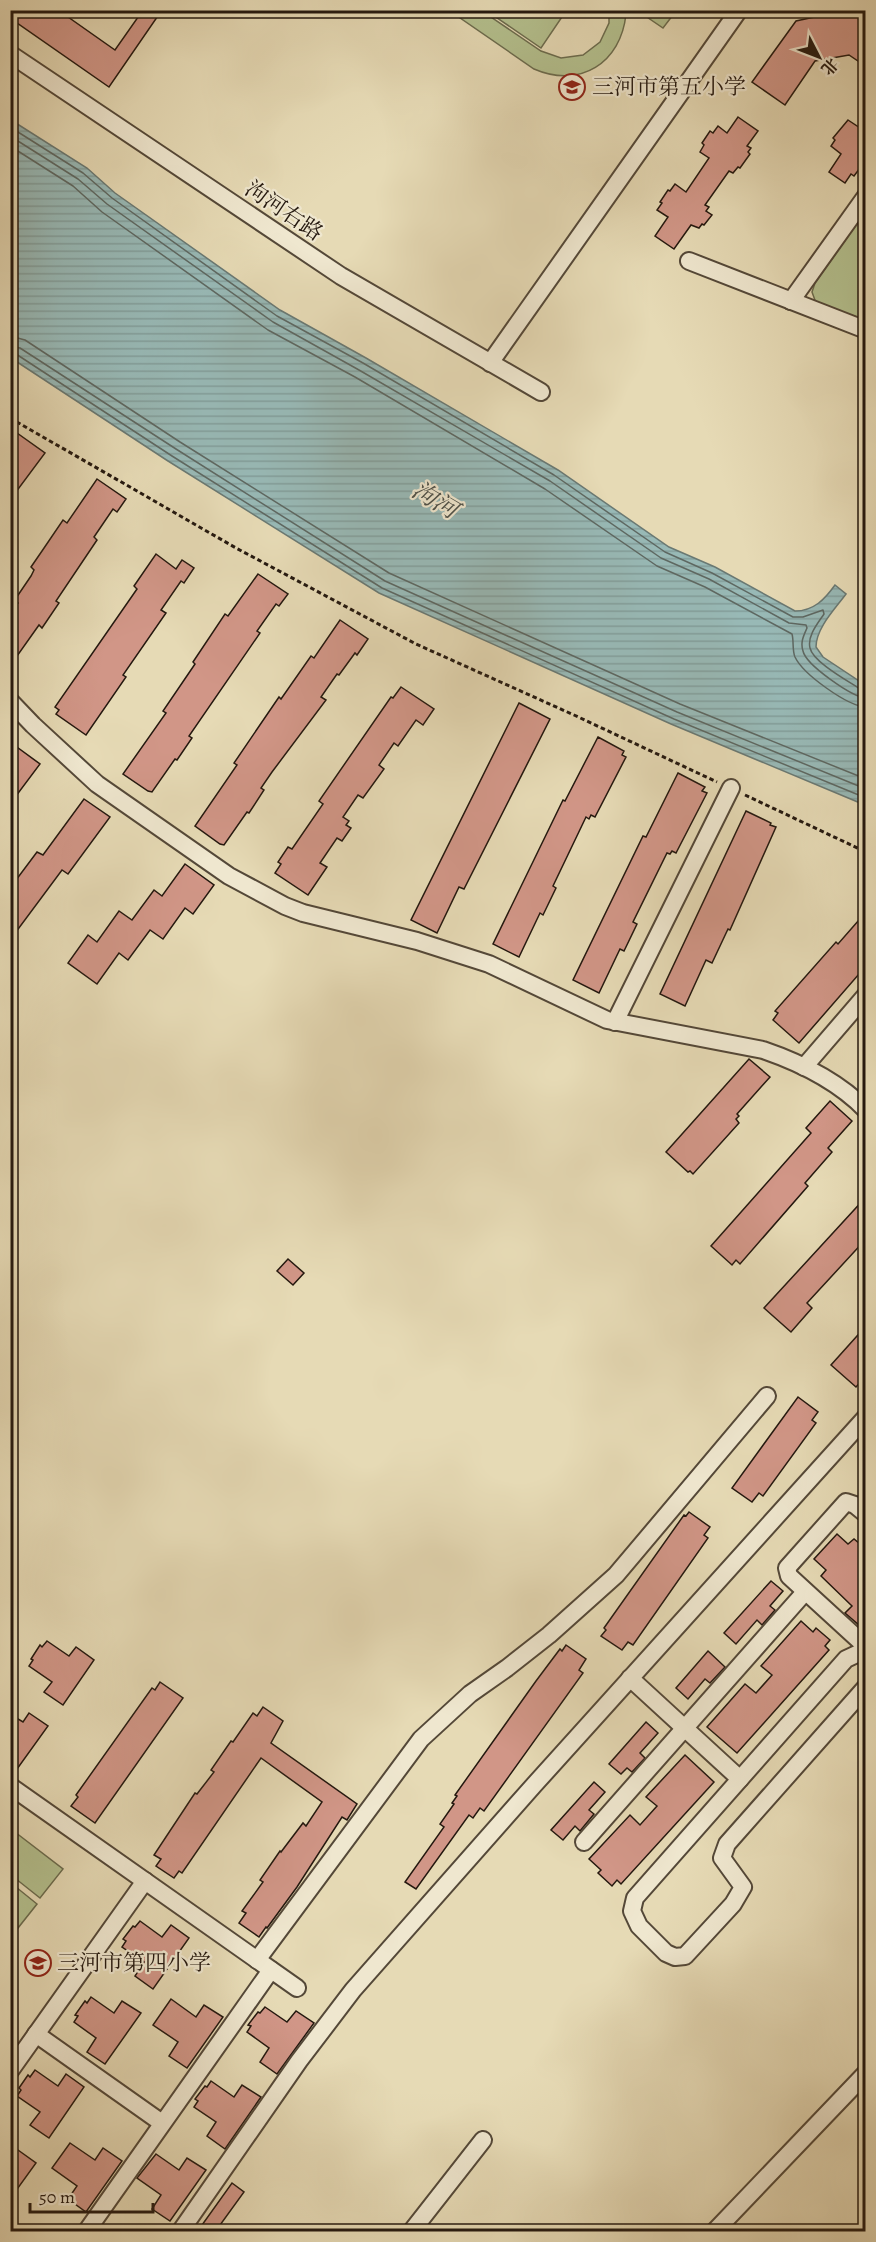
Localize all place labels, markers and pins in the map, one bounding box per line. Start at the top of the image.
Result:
school or university icon: 三河市第五小学 [557,72,587,102]
place label: 三河市第五小学 [592,72,746,102]
school or university icon: 三河市第四小学 [23,1948,53,1978]
place label: 三河市第四小学 [57,1948,211,1978]

